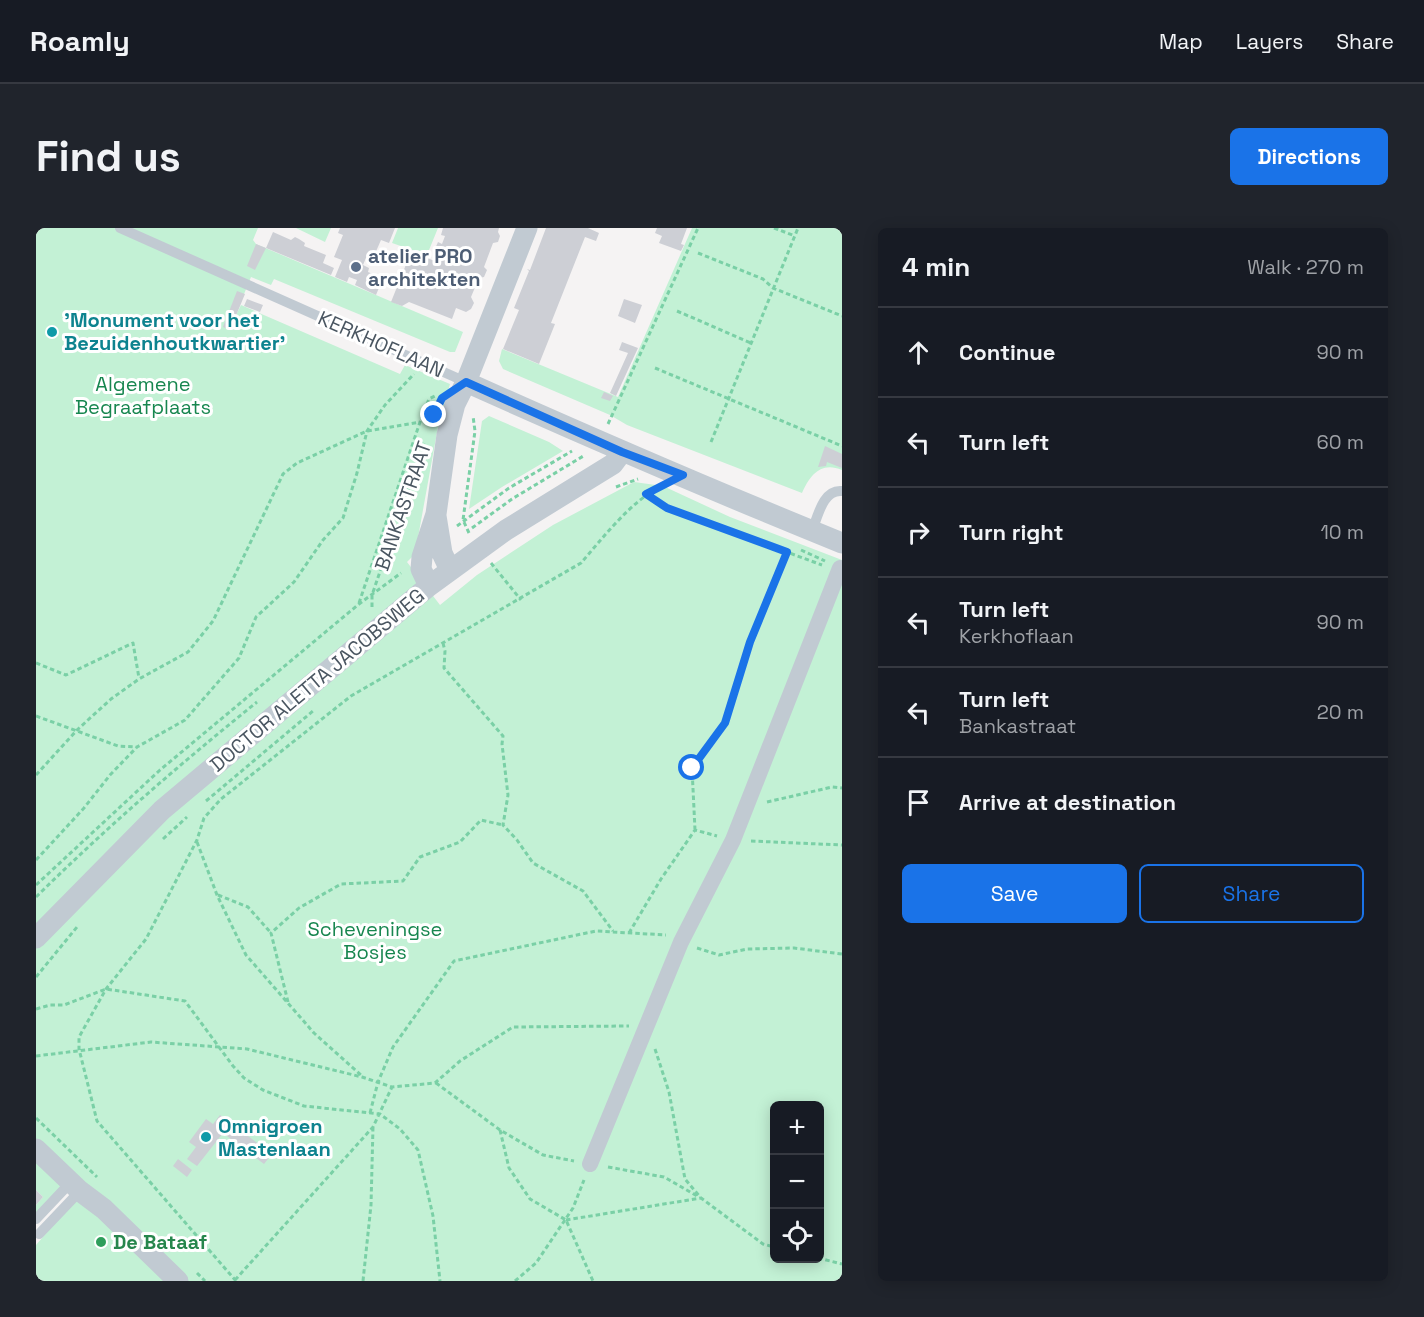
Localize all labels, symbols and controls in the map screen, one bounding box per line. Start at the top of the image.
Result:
text: Roamly [30,23,130,59]
text: Map [1159,28,1203,55]
text: Layers [1236,28,1303,55]
text: Share [1336,28,1394,55]
button: Directions [1230,128,1388,185]
text: Find us [36,130,181,183]
place label: atelier PRO architekten [368,243,481,292]
text: 4 min [902,250,970,284]
text: Walk · 270 m [1247,254,1364,280]
marker: atelier PRO architekten [349,260,363,274]
street label: KERKHOFLAAN [314,305,448,383]
place label: 'Monument voor het Bezuidenhoutkwartier' [64,307,286,356]
marker: 'Monument voor het Bezuidenhoutkwartier' [45,325,59,339]
icon: ahead [902,336,935,369]
text: Continue [959,338,1055,366]
text: 90 m [1317,339,1364,365]
park label: Algemene Begraafplaats [75,371,211,420]
route end [420,401,446,427]
icon: left [902,426,935,459]
text: Turn left [959,428,1049,456]
text: 60 m [1317,429,1364,455]
street label: BANKASTRAAT [369,438,437,574]
icon: right [902,516,935,549]
text: Turn right [959,518,1064,546]
text: 10 m [1320,519,1364,545]
street label: DOCTOR ALETTA JACOBSWEG [204,583,430,777]
text: Turn left [959,595,1049,623]
icon: left [902,606,935,639]
text: 90 m [1317,609,1364,635]
text: Kerkhoflaan [959,623,1074,649]
text: Turn left [959,685,1049,713]
icon: left [902,696,935,729]
text: 20 m [1317,699,1364,725]
text: Bankastraat [959,713,1076,739]
route start [678,754,704,780]
icon: arrive [902,786,935,819]
text: Arrive at destination [959,788,1176,816]
button: Save [902,864,1127,923]
button: Share [1139,864,1364,923]
park label: Scheveningse Bosjes [308,916,442,965]
map controls [770,1101,824,1263]
button: + [770,1101,824,1155]
place label: Omnigroen Mastenlaan [218,1113,331,1162]
marker: Omnigroen Mastenlaan [199,1130,213,1144]
button: − [770,1155,824,1209]
button: locate [770,1209,824,1263]
place label: De Bataaf [113,1229,208,1255]
marker: De Bataaf [94,1235,108,1249]

